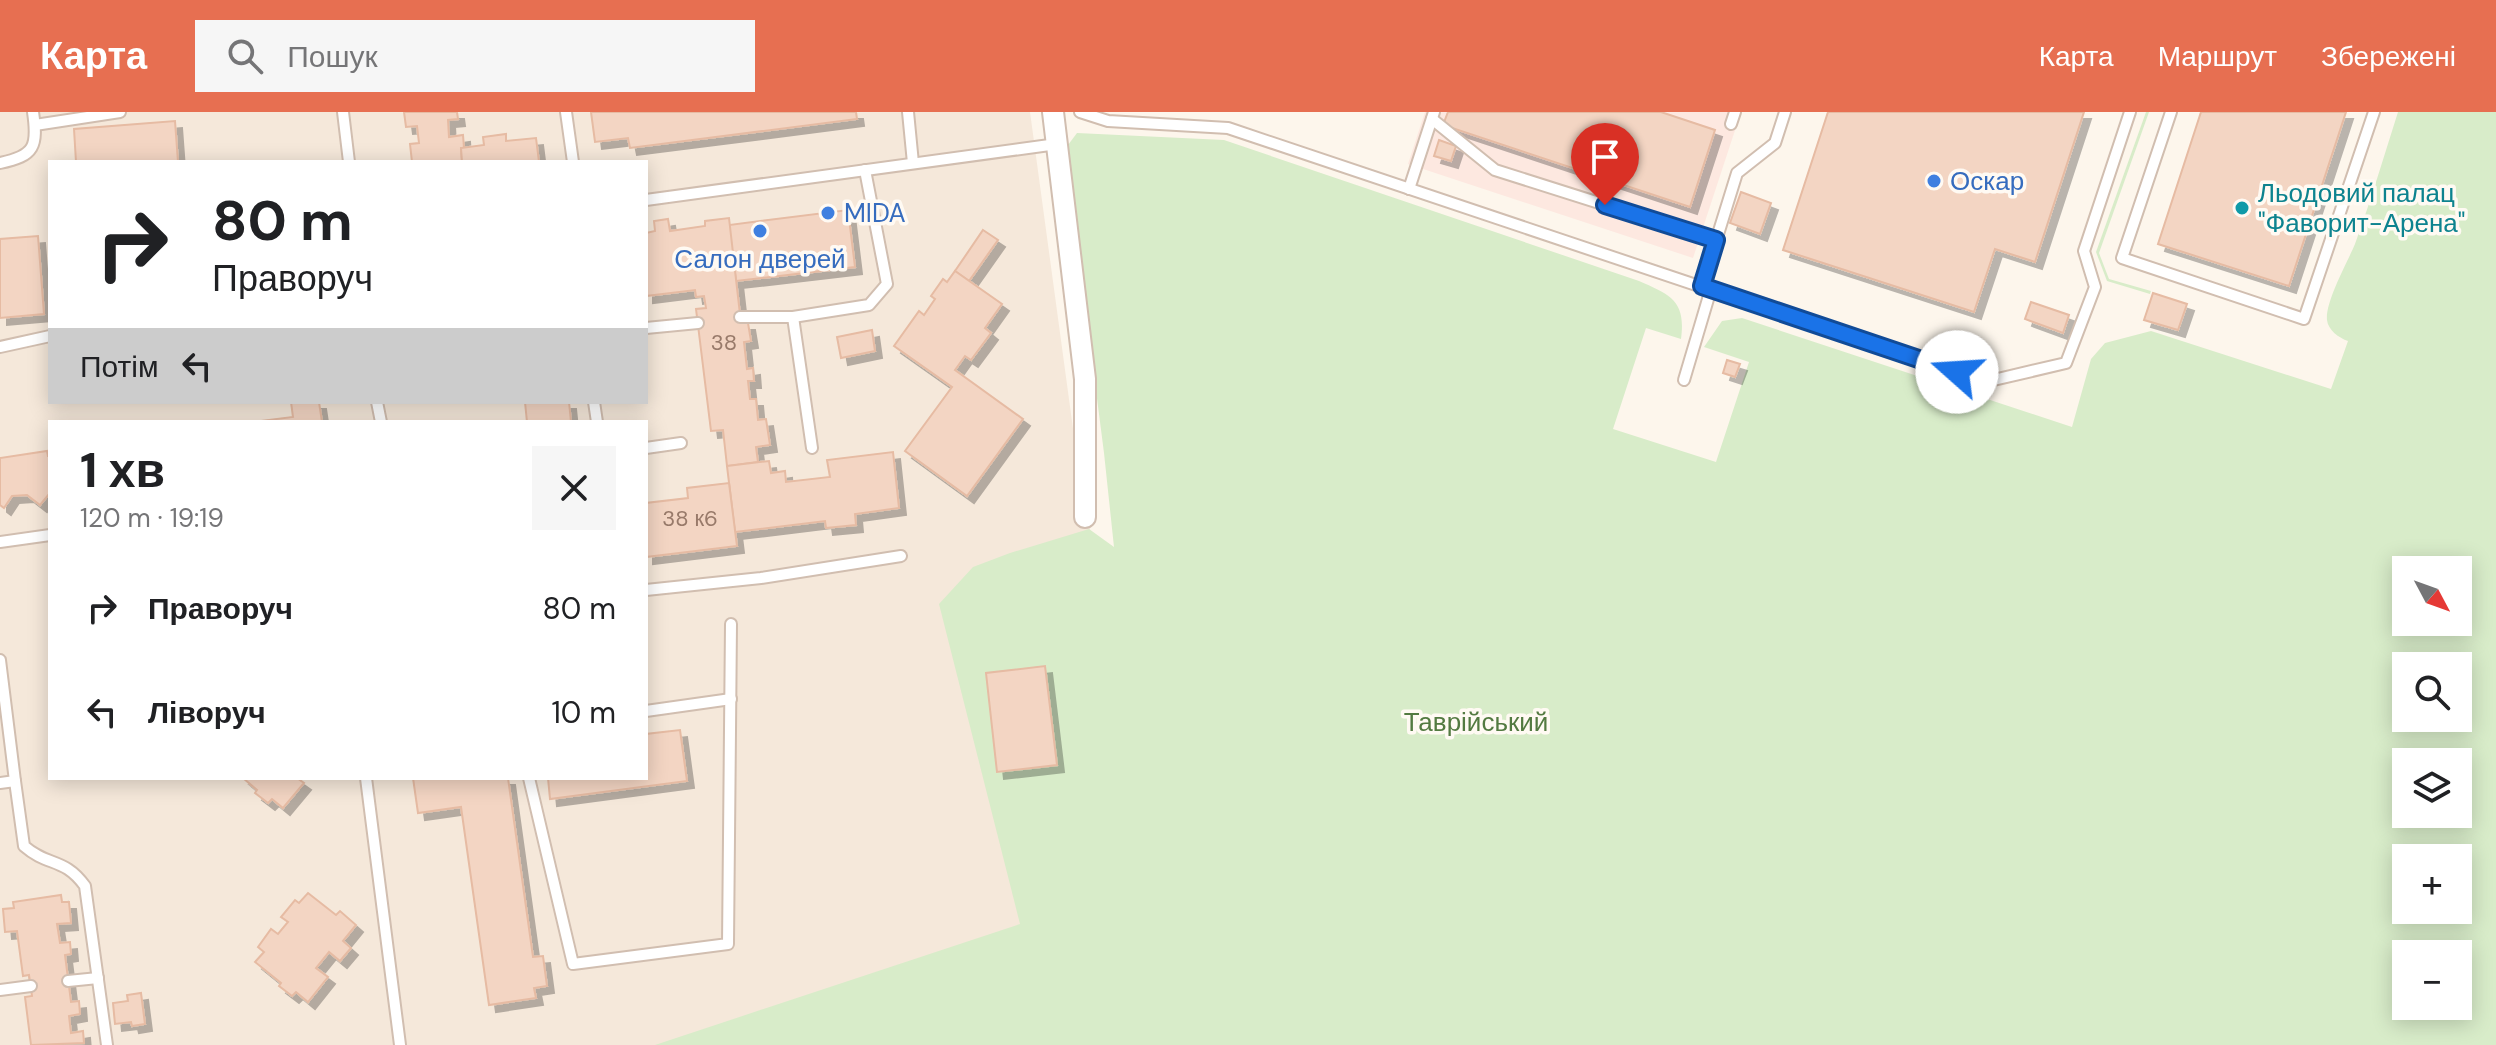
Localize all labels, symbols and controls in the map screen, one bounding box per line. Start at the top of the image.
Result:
search box [195,20,755,92]
text: Карта [40,31,147,81]
icon: search [223,34,267,78]
text: Пошук [287,37,378,76]
text: Карта [2039,38,2114,75]
text: Маршрут [2158,38,2277,75]
text: Збережені [2321,38,2456,75]
pin [1571,123,1639,205]
icon: arrive [1583,135,1627,179]
place label: Оскар [1950,164,2024,198]
marker: Оскар [1925,172,1943,190]
place label: Льодовий палац "Фаворит-Арена" [2258,176,2465,240]
text: 80 m [212,184,353,257]
icon: right [80,192,184,296]
place label: MIDA [844,196,906,230]
marker: Льодовий палац "Фаворит-Арена" [2233,199,2251,217]
marker: MIDA [819,204,837,222]
marker: Салон дверей [751,222,769,240]
place label: Салон дверей [674,242,846,276]
text: Праворуч [212,255,373,302]
house number: 38 [711,328,737,357]
position arrow [1915,330,1999,414]
icon: left [175,344,219,388]
text: Потім [80,347,159,386]
text: 1 хв [80,439,165,502]
button: close [532,446,616,530]
text: 120 m · 19:19 [80,501,224,535]
house number: 38 к6 [662,504,718,533]
north arrow [2392,556,2472,636]
map controls [2392,556,2472,1020]
icon: right [80,586,124,630]
text: Праворуч [148,589,293,628]
text: 80 m [543,589,616,628]
button: search [2392,652,2472,732]
icon: left [80,690,124,734]
text: Ліворуч [148,693,266,732]
text: 10 m [551,693,616,732]
park label: Таврійський [1404,705,1548,739]
button: layers [2392,748,2472,828]
button: + [2392,844,2472,924]
button: − [2392,940,2472,1020]

